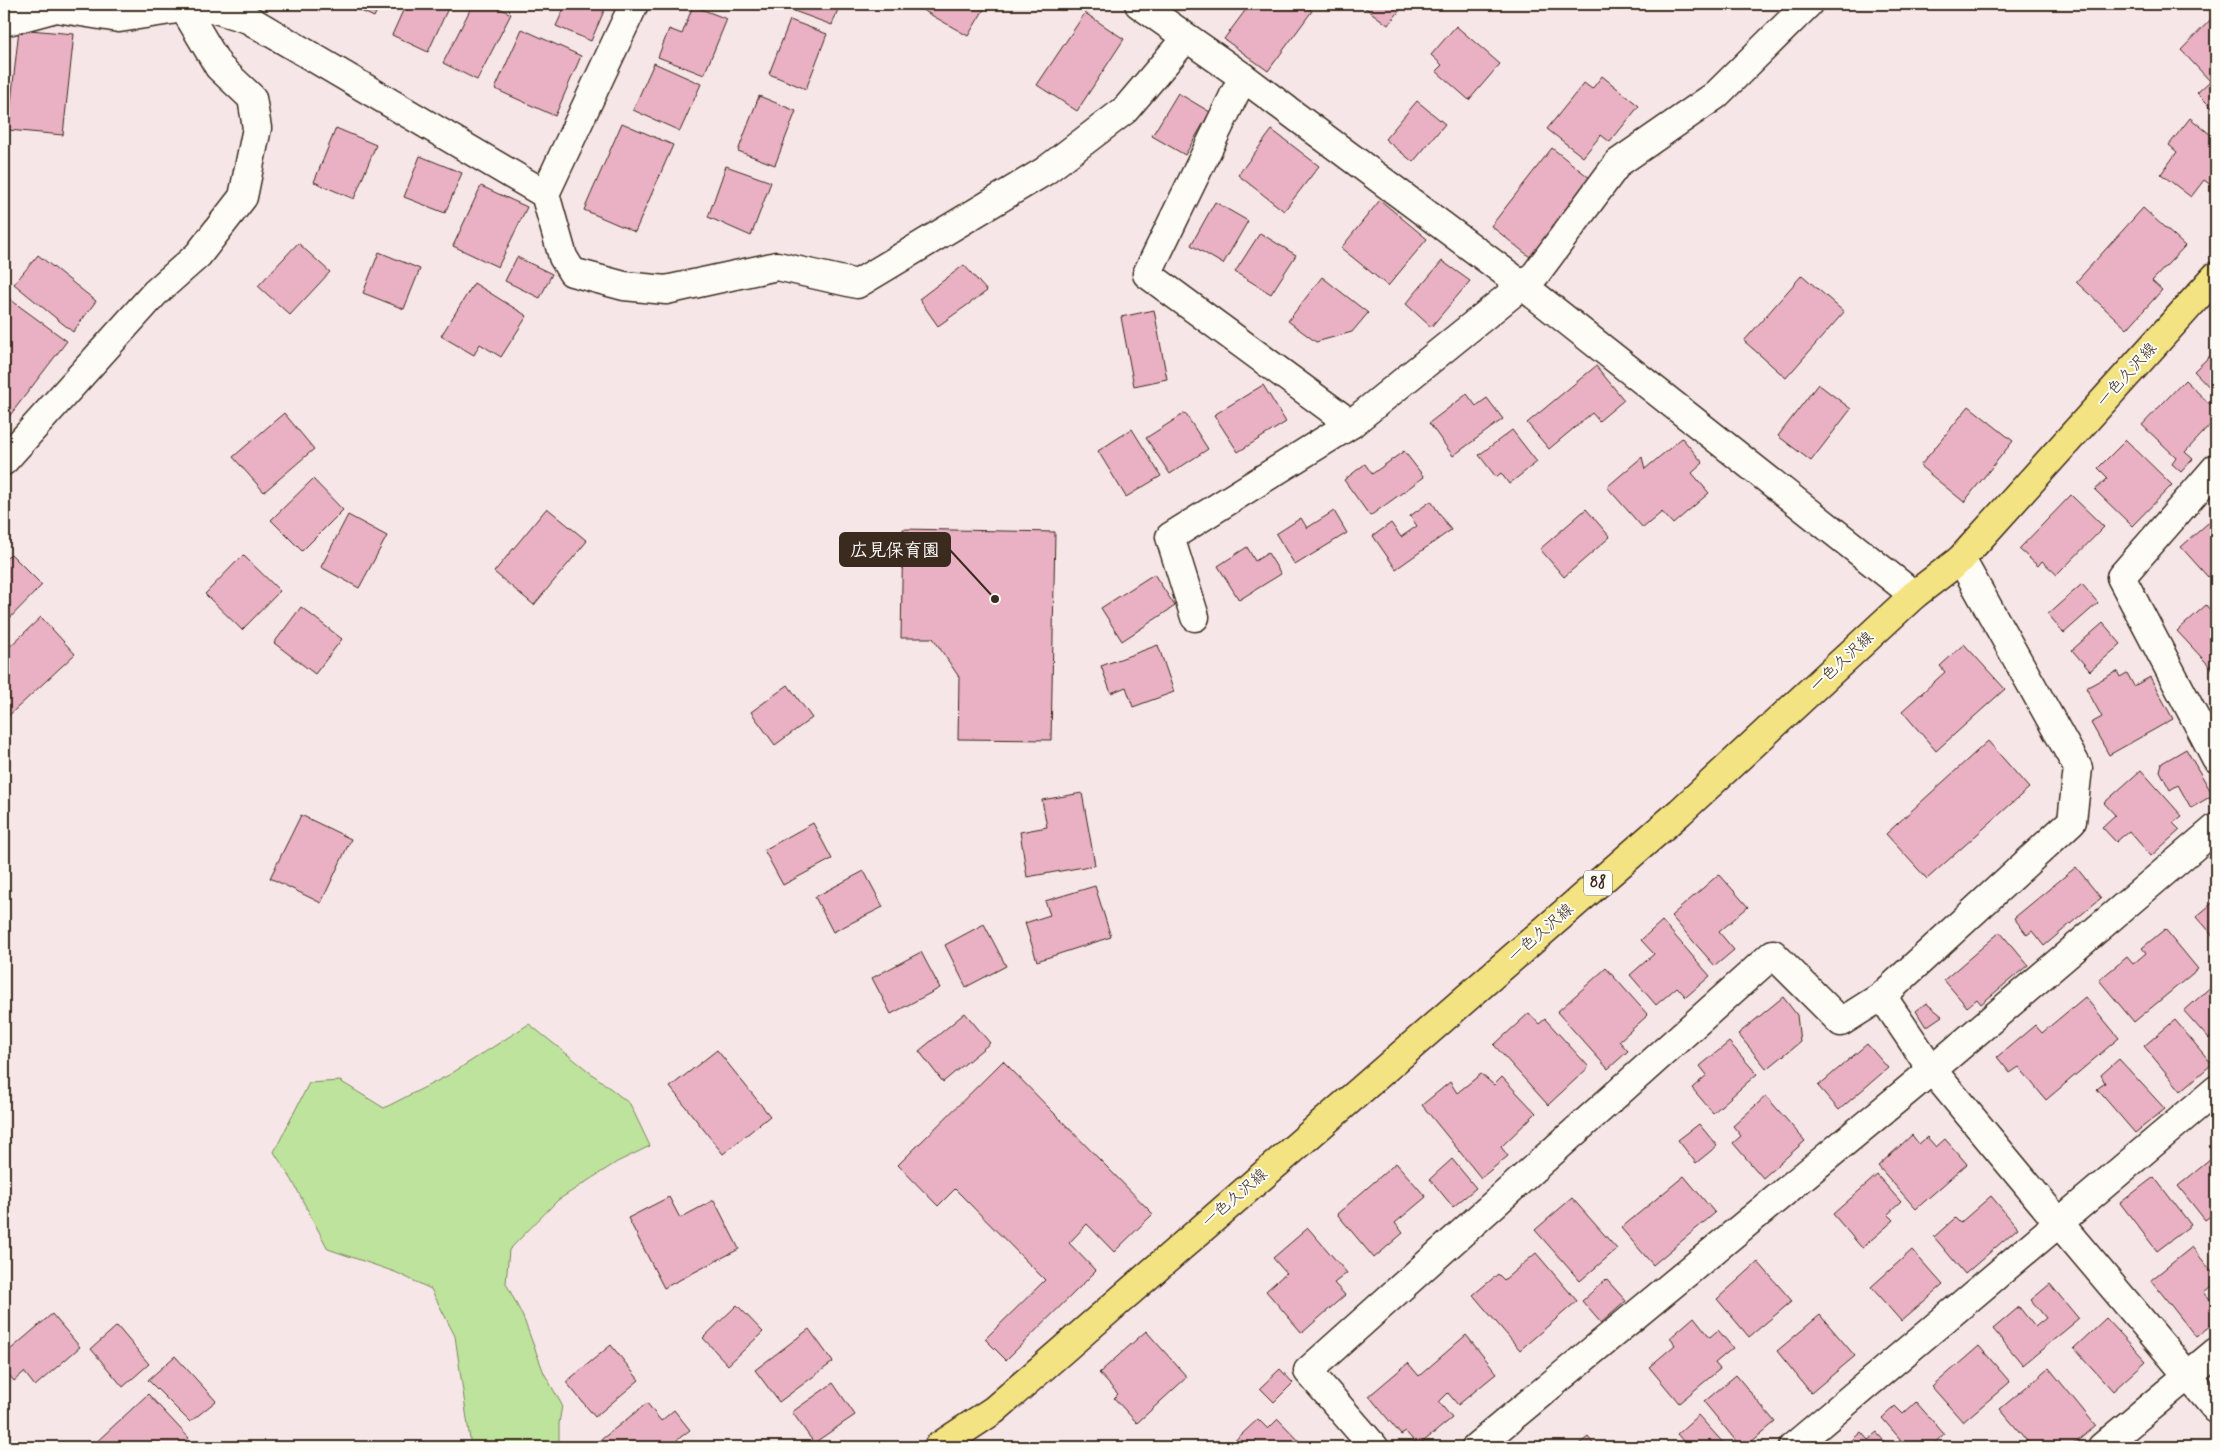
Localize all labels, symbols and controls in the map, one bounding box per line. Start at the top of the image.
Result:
street label: 一色久沢線 [2092,338,2162,412]
callout: 広見保育園 [840,533,950,566]
text: 広見保育園 [850,539,940,563]
street label: 一色久沢線 [1806,627,1878,697]
road number: 88 [1584,870,1612,896]
street label: 一色久沢線 [1504,899,1578,967]
street label: 一色久沢線 [1198,1164,1272,1232]

